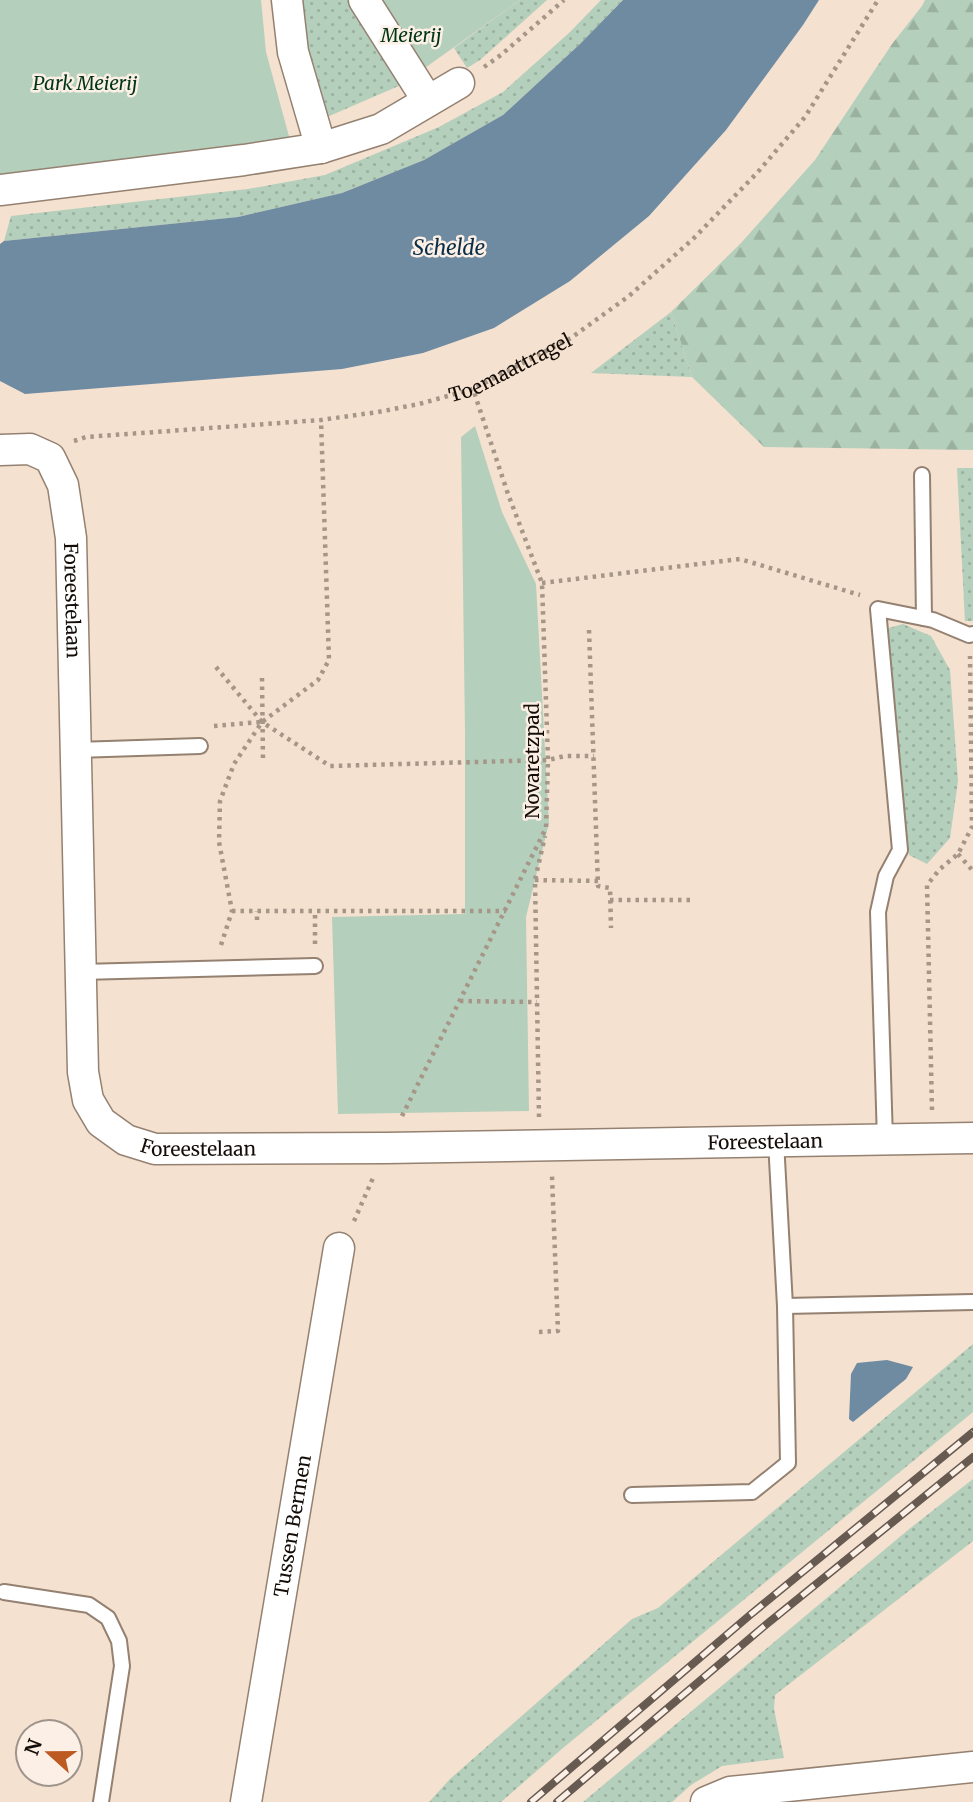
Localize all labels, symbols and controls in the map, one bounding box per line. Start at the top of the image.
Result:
park label: Meierij [380,23,442,47]
park label: Park Meierij [33,71,138,95]
water label: Schelde [413,234,485,261]
street label: Toemaattragel [446,328,576,407]
street label: Foreestelaan [59,542,86,659]
street label: Novaretzpad [520,703,544,819]
street label: Foreestelaan [707,1129,824,1155]
street label: Foreestelaan [137,1133,256,1161]
street label: Tussen Bermen [269,1453,316,1599]
north arrow [14,1718,84,1788]
text: N [19,1736,47,1758]

